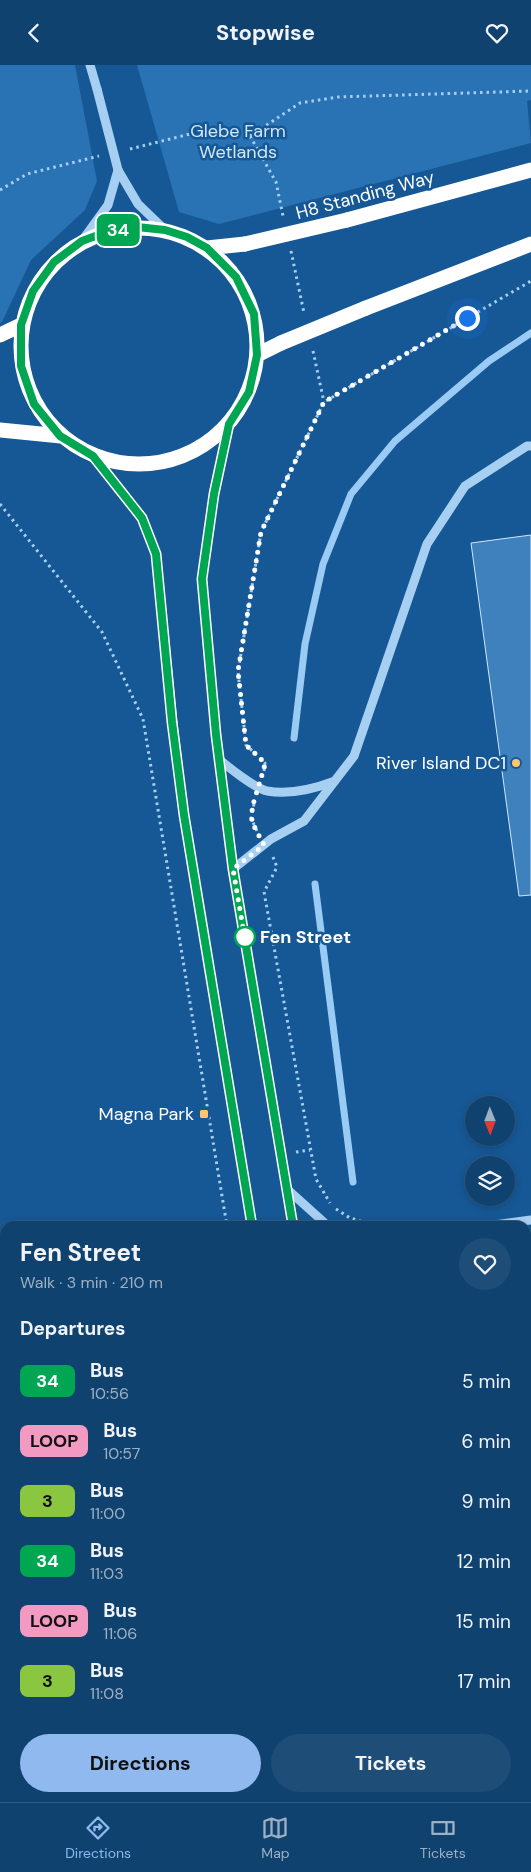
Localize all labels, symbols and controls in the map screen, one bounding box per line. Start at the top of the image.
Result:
text: Stopwise [216,18,315,47]
icon: back [20,19,48,47]
icon: heart [483,19,511,47]
park label: Glebe Farm Wetlands [190,119,286,164]
street label: H8 Standing Way [293,165,437,225]
line badge: 34 [96,214,140,246]
text: 34 [107,218,129,242]
your location [455,306,480,331]
place label: River Island DC1 [376,751,506,775]
marker: River Island DC1 [510,757,522,769]
place label: Fen Street [260,925,351,949]
marker: Fen Street [234,926,256,948]
north arrow [465,1096,515,1146]
map controls [465,1096,515,1206]
place label: Magna Park [99,1102,194,1126]
marker: Magna Park [198,1108,210,1120]
button: layers [465,1156,515,1206]
text: Fen Street [20,1237,141,1268]
button: heart [459,1238,511,1290]
text: Walk · 3 min · 210 m [20,1272,163,1293]
text: Departures [20,1316,125,1341]
text: Bus [90,1358,124,1383]
text: 34 [36,1369,59,1393]
text: 5 min [462,1369,511,1394]
text: 10:56 [90,1383,129,1404]
text: Bus [103,1418,137,1443]
text: LOOP [30,1429,78,1453]
text: 6 min [462,1429,511,1454]
text: 10:57 [103,1443,140,1464]
text: Bus [90,1478,124,1503]
text: 3 [42,1489,53,1513]
text: 9 min [462,1489,511,1514]
text: 11:00 [90,1503,125,1524]
text: Bus [90,1538,124,1563]
text: 34 [36,1549,59,1573]
text: 12 min [457,1549,511,1574]
text: 11:03 [90,1563,124,1584]
text: Bus [103,1598,137,1623]
text: LOOP [30,1609,78,1633]
text: 15 min [456,1609,511,1634]
text: 11:06 [103,1623,137,1644]
text: Bus [90,1658,124,1683]
text: 3 [42,1669,53,1693]
text: 17 min [457,1669,511,1694]
text: 11:08 [90,1683,124,1704]
button: Directions [20,1734,261,1792]
button: Tickets [271,1734,511,1792]
tab: Directions [65,1814,131,1862]
tab: Map [261,1814,290,1862]
tab: Tickets [420,1814,466,1862]

